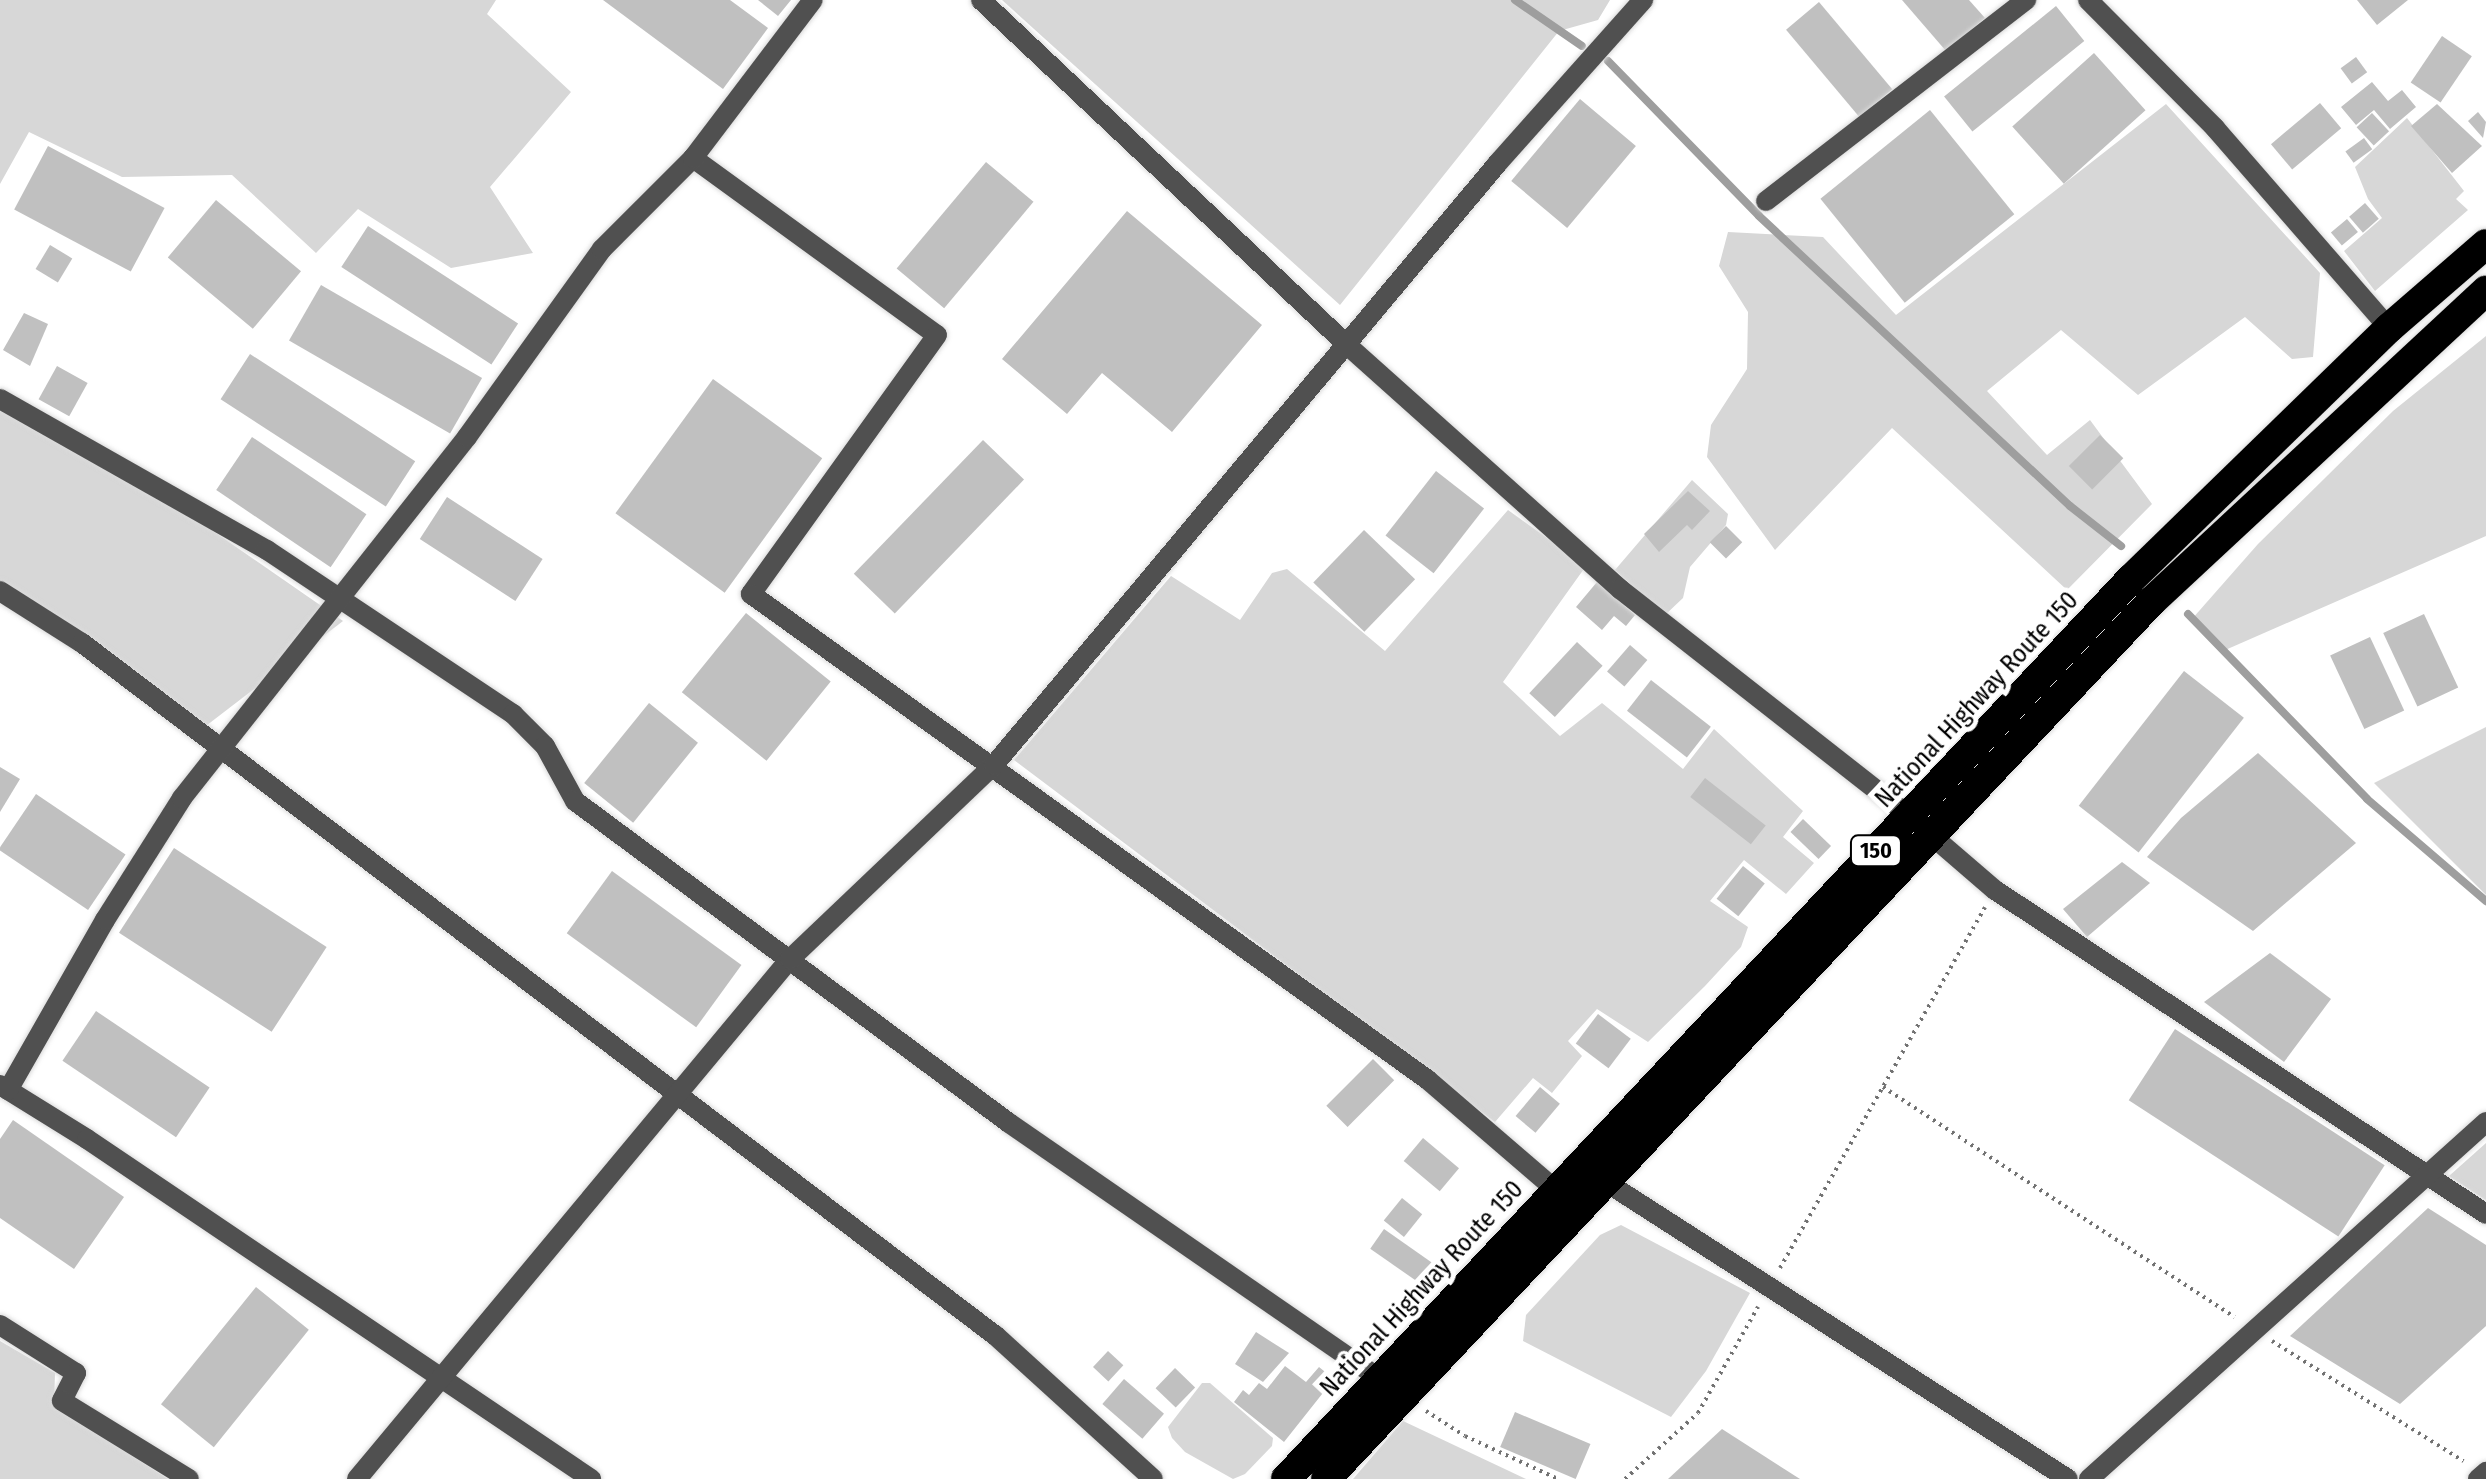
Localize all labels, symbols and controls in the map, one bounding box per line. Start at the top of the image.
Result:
street label: National Highway Route 150 [1869,586,2085,814]
road number: 150 [1848,834,1904,868]
street label: National Highway Route 150 [1314,1175,1530,1403]

